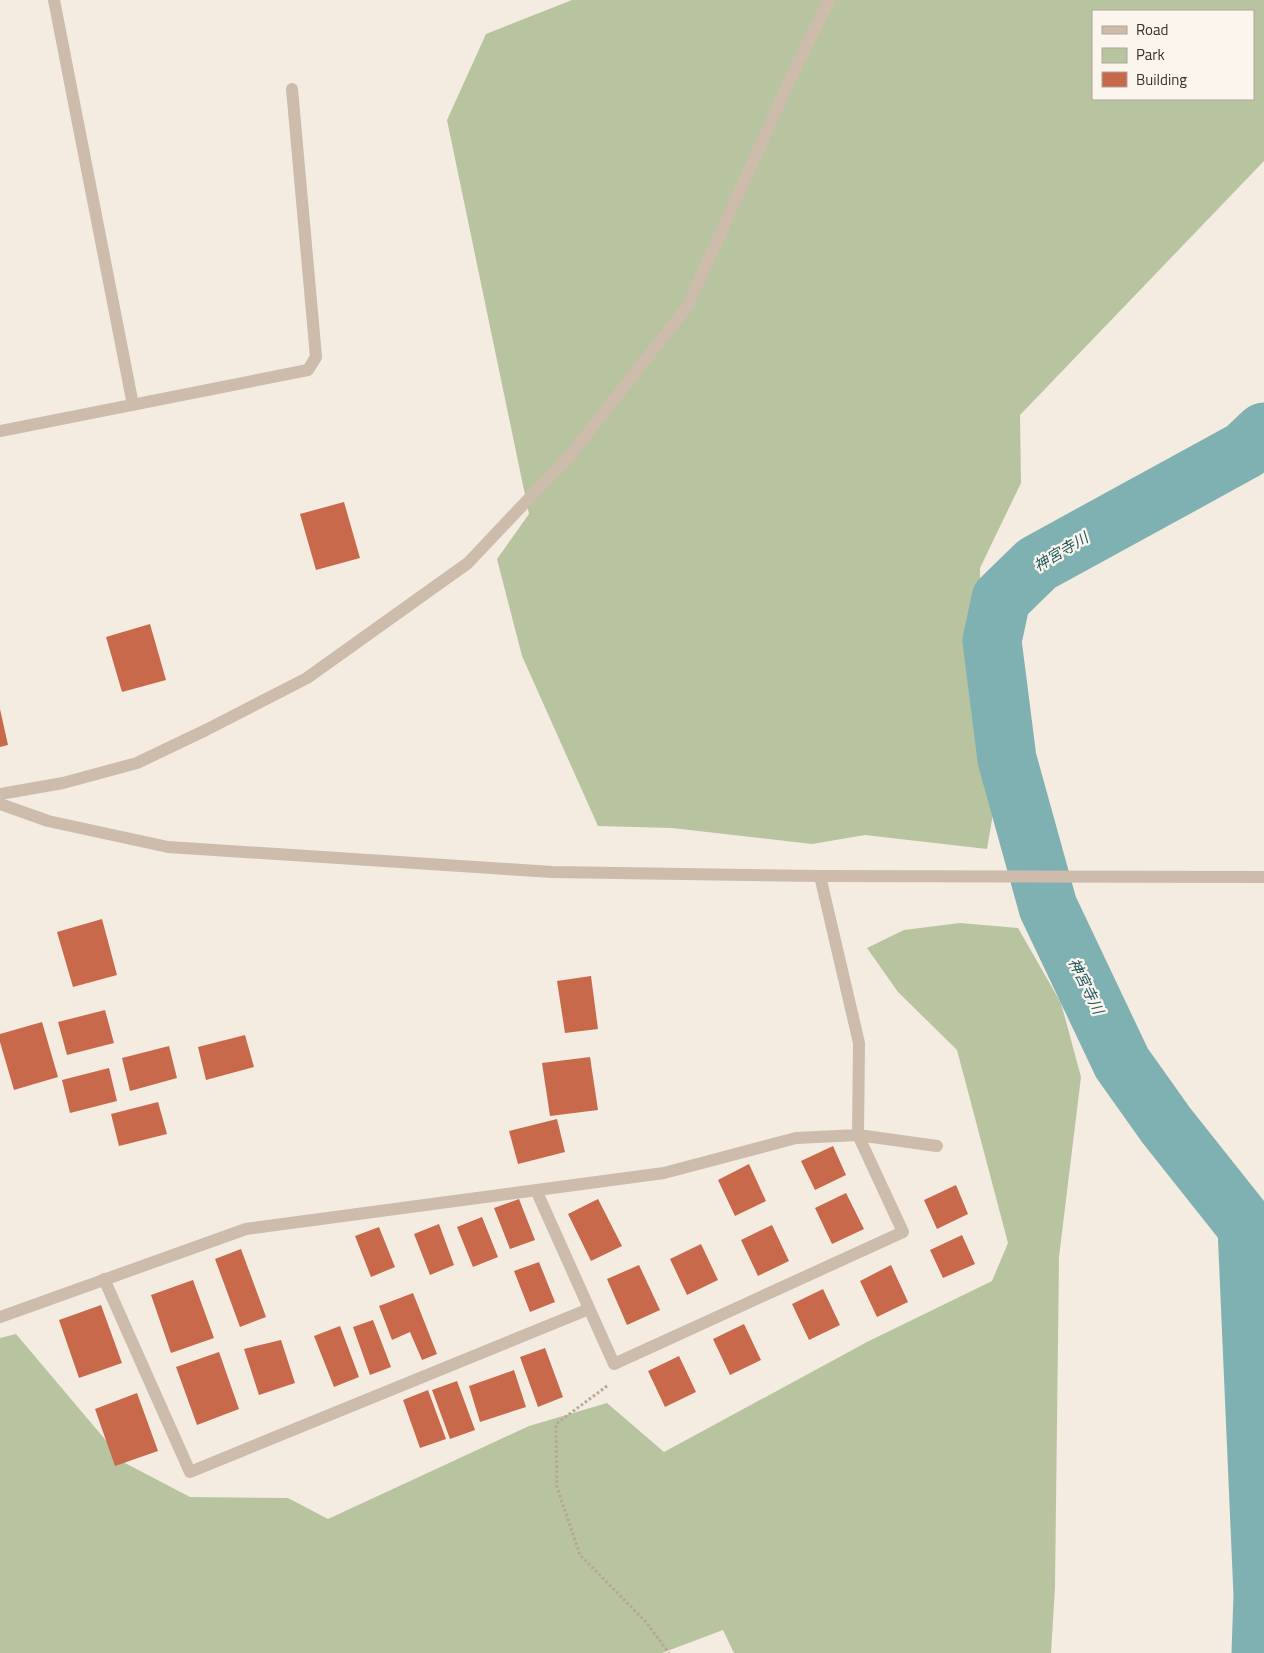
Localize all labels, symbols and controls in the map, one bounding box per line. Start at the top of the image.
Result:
legend [1092,10,1254,100]
text: Road [1136,18,1168,41]
text: Park [1136,43,1165,66]
text: Building [1136,68,1187,91]
water label: 神宮寺川 [1029,525,1094,577]
water label: 神宮寺川 [1063,954,1111,1020]

